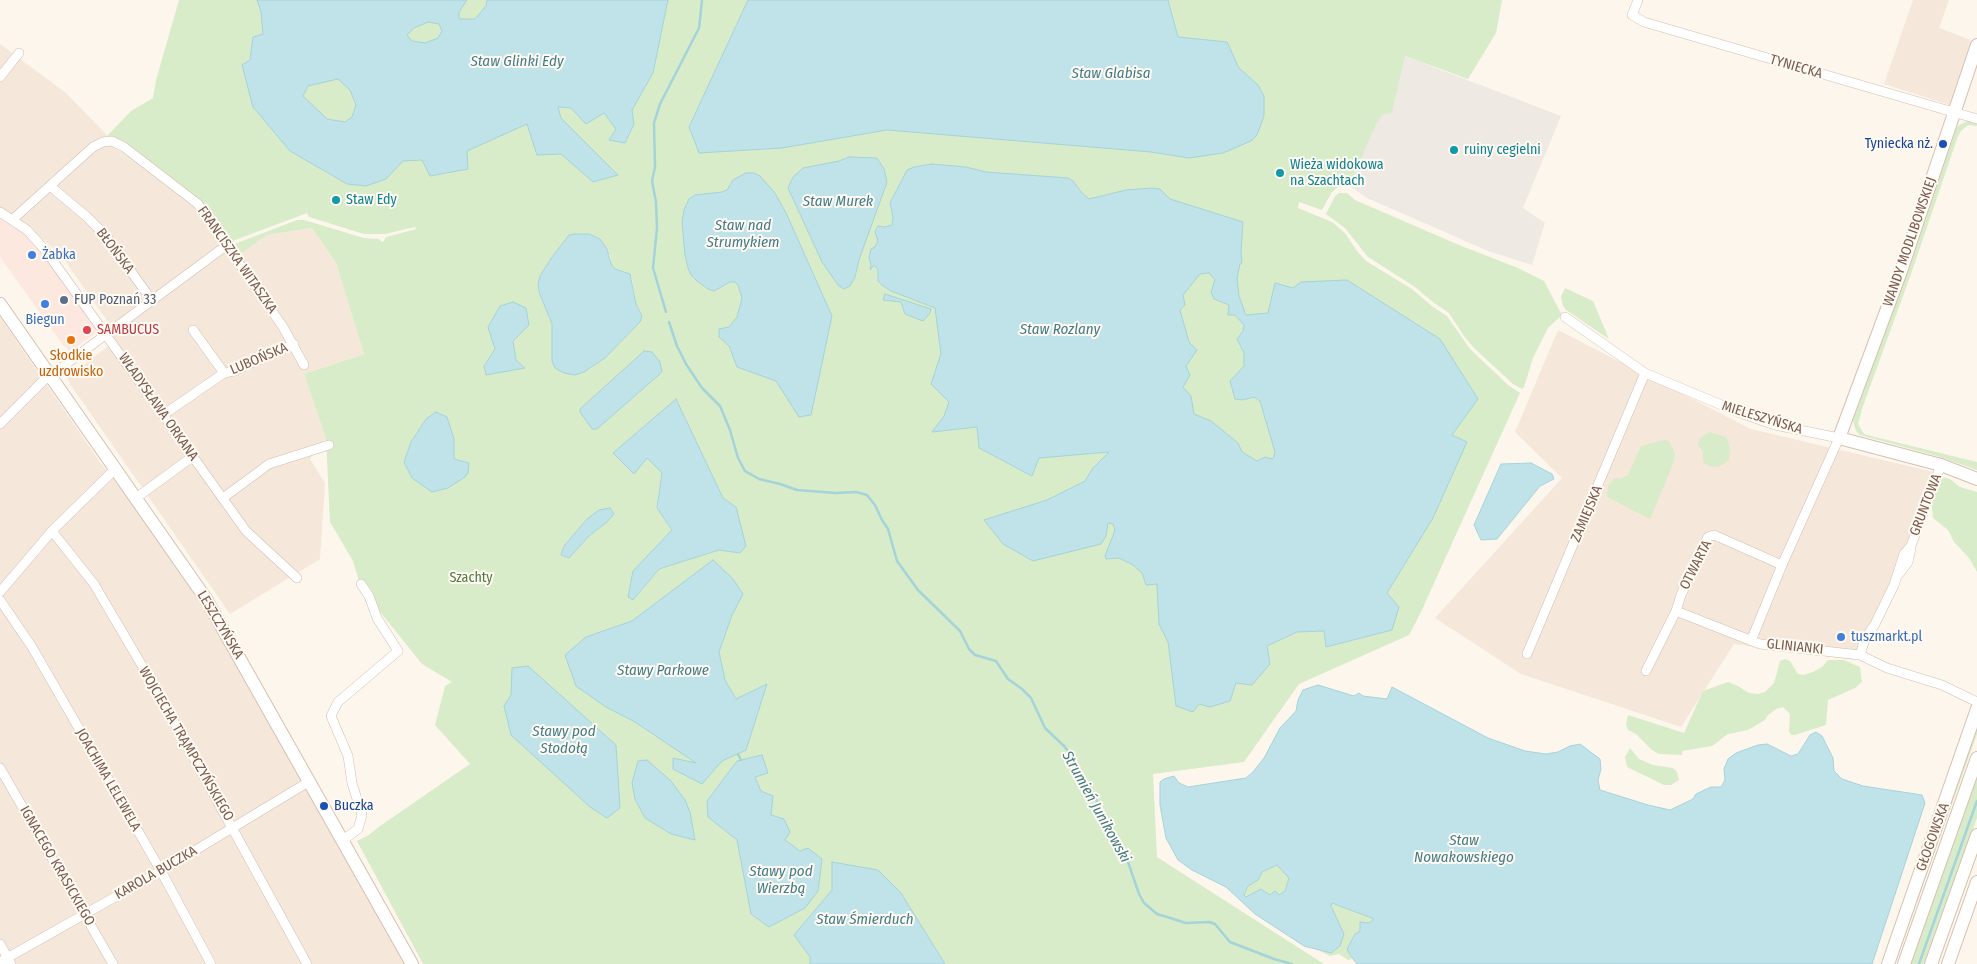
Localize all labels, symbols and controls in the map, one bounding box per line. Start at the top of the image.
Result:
street label: TYNIECKA [1768,51,1824,83]
water label: Staw Glinki Edy [470,53,564,71]
water label: Staw Glabisa [1072,65,1150,83]
place label: Tyniecka nż. [1865,136,1933,152]
marker: Tyniecka nż. [1937,138,1949,150]
place label: ruiny cegielni [1464,142,1541,158]
marker: ruiny cegielni [1448,144,1460,156]
place label: Wieża widokowa na Szachtach [1290,157,1384,190]
marker: Wieża widokowa na Szachtach [1274,167,1286,179]
street label: WANDY MODLIBOWSKIEJ [1880,175,1940,309]
place label: Staw Edy [346,192,397,208]
water label: Staw Murek [803,193,873,211]
marker: Staw Edy [330,194,342,206]
street label: FRANCISZKA WITASZKA [194,203,280,317]
water label: Staw nad Strumykiem [707,217,779,252]
street label: BŁOŃSKA [92,225,138,277]
place label: Żabka [42,247,76,263]
marker: Żabka [26,249,38,261]
place label: FUP Poznań 33 [74,292,156,308]
marker: FUP Poznań 33 [58,294,70,306]
marker: Biegun [39,298,51,310]
place label: Biegun [25,312,65,328]
water label: Staw Rozlany [1020,321,1100,339]
place label: SAMBUCUS [97,322,159,338]
marker: SAMBUCUS [81,324,93,336]
marker: Słodkie uzdrowisko [65,334,77,346]
street label: LUBOŃSKA [228,339,290,379]
place label: Słodkie uzdrowisko [39,348,103,381]
street label: WŁADYSŁAWA ORKANA [114,350,202,464]
street label: MIELESZYŃSKA [1720,398,1804,438]
street label: GRUNTOWA [1907,472,1945,538]
street label: ZAMIEJSKA [1568,483,1606,545]
street label: OTWARTA [1676,538,1716,592]
park label: Szachty [449,570,493,586]
street label: LESZCZYŃSKA [193,588,247,662]
place label: tuszmarkt.pl [1851,629,1922,645]
marker: tuszmarkt.pl [1835,631,1847,643]
street label: GLINIANKI [1766,636,1824,658]
water label: Stawy Parkowe [617,662,709,680]
street label: WOJCIECHA TRĄMPCZYŃSKIEGO [135,664,237,824]
water label: Stawy pod Stodołą [532,723,596,758]
street label: JOACHIMA LELEWELA [72,726,144,834]
water label: Strumień Junikowski [1058,748,1134,866]
place label: Buczka [334,798,374,814]
marker: Buczka [318,800,330,812]
street label: GŁOGOWSKA [1913,801,1953,873]
street label: IGNACEGO KRASICKIEGO [16,803,98,929]
water label: Staw Nowakowskiego [1414,832,1514,867]
street label: KAROLA BUCZKA [112,843,200,903]
water label: Stawy pod Wierzbą [749,863,813,898]
water label: Staw Śmierduch [816,911,914,929]

